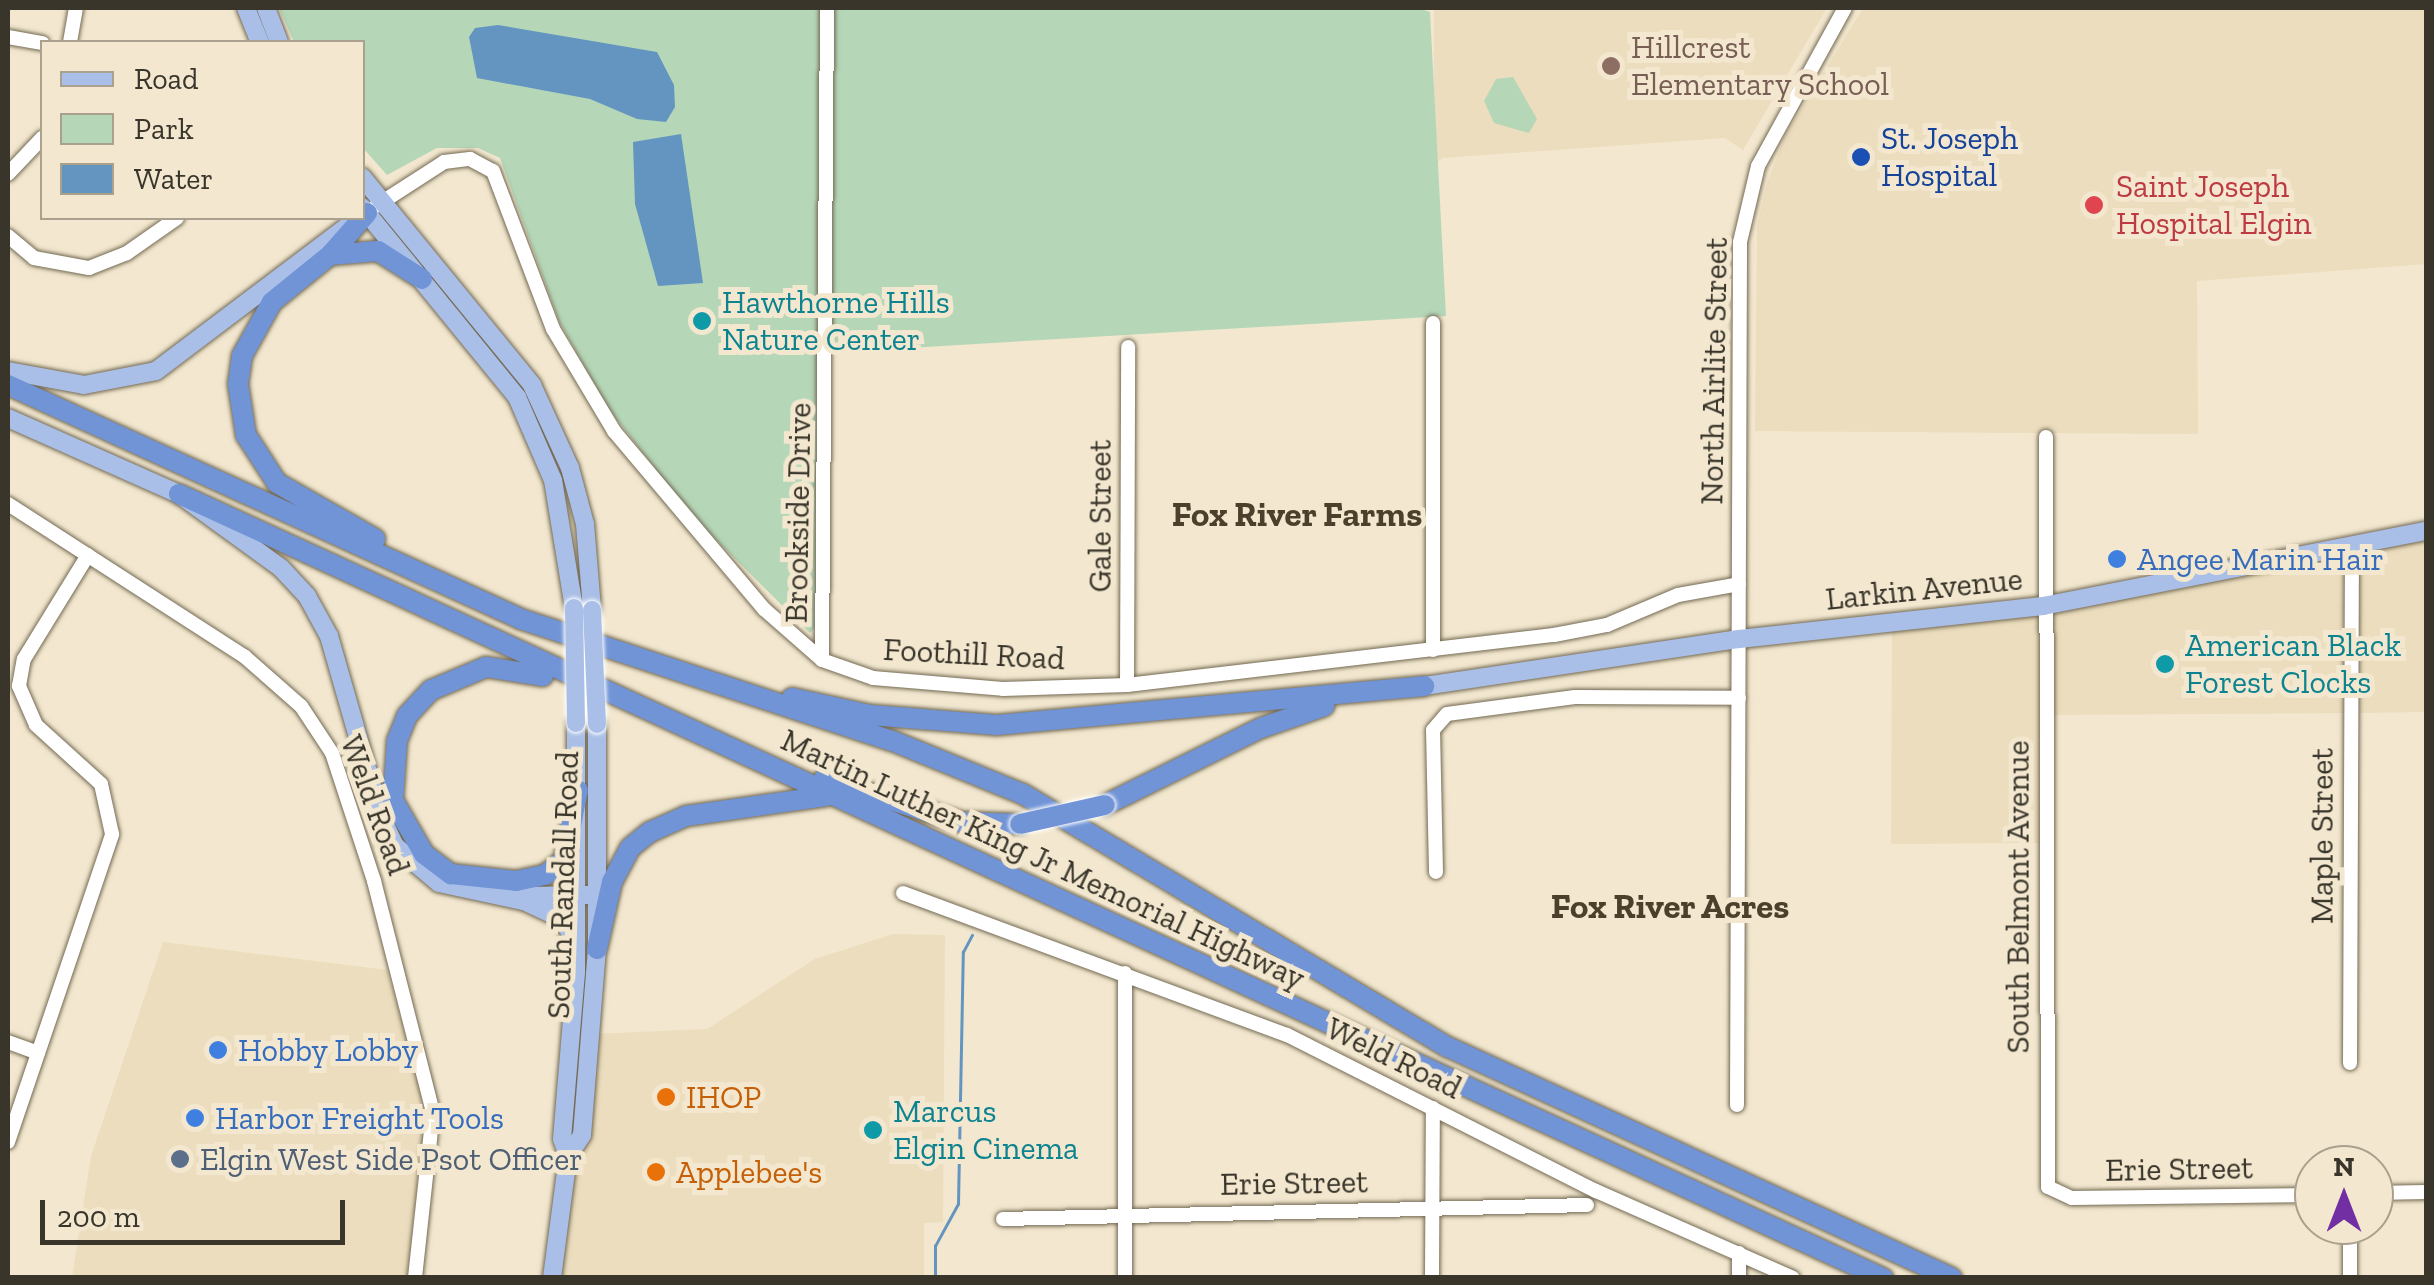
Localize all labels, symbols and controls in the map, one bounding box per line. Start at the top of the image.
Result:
place label: Hillcrest Elementary School [1631,29,1890,104]
legend [40,40,365,220]
marker: Hillcrest Elementary School [1600,55,1622,77]
text: Road [134,61,199,97]
text: Park [134,111,194,147]
place label: St. Joseph Hospital [1881,120,2019,195]
marker: St. Joseph Hospital [1850,146,1872,168]
text: Water [134,161,213,197]
place label: Saint Joseph Hospital Elgin [2116,168,2312,243]
marker: Saint Joseph Hospital Elgin [2081,192,2107,218]
street label: North Airlite Street [1692,236,1736,506]
place label: Hawthorne Hills Nature Center [722,284,950,359]
marker: Hawthorne Hills Nature Center [691,310,713,332]
street label: Brookside Drive [777,402,819,624]
street label: Gale Street [1081,440,1119,592]
district label: Fox River Farms [1172,493,1422,535]
place label: Angee Marin Hair [2137,540,2384,578]
marker: Angee Marin Hair [2106,548,2128,570]
street label: Larkin Avenue [1823,560,2025,618]
place label: American Black Forest Clocks [2185,627,2401,702]
street label: Foothill Road [882,630,1066,678]
marker: American Black Forest Clocks [2154,653,2176,675]
street label: Martin Luther King Jr Memorial Highway [774,720,1312,998]
street label: Weld Road [332,730,418,880]
street label: South Belmont Avenue [1999,740,2037,1054]
street label: Maple Street [2303,748,2341,924]
street label: South Randall Road [539,750,587,1020]
district label: Fox River Acres [1550,885,1790,927]
street label: Weld Road [1320,1009,1468,1107]
place label: Hobby Lobby [238,1031,419,1069]
marker: Hobby Lobby [207,1039,229,1061]
place label: IHOP [686,1078,761,1116]
marker: IHOP [655,1086,677,1108]
place label: Marcus Elgin Cinema [893,1093,1079,1168]
place label: Harbor Freight Tools [215,1099,505,1137]
marker: Harbor Freight Tools [184,1107,206,1129]
marker: Marcus Elgin Cinema [862,1119,884,1141]
place label: Elgin West Side Psot Officer [200,1140,584,1178]
north arrow [2294,1145,2394,1245]
marker: Elgin West Side Psot Officer [169,1148,191,1170]
street label: Erie Street [2105,1149,2253,1189]
text: N [2333,1150,2355,1183]
place label: Applebee's [676,1153,822,1191]
marker: Applebee's [645,1161,667,1183]
street label: Erie Street [1220,1163,1368,1203]
scale bar [45,1180,350,1242]
text: 200 m [57,1199,140,1235]

